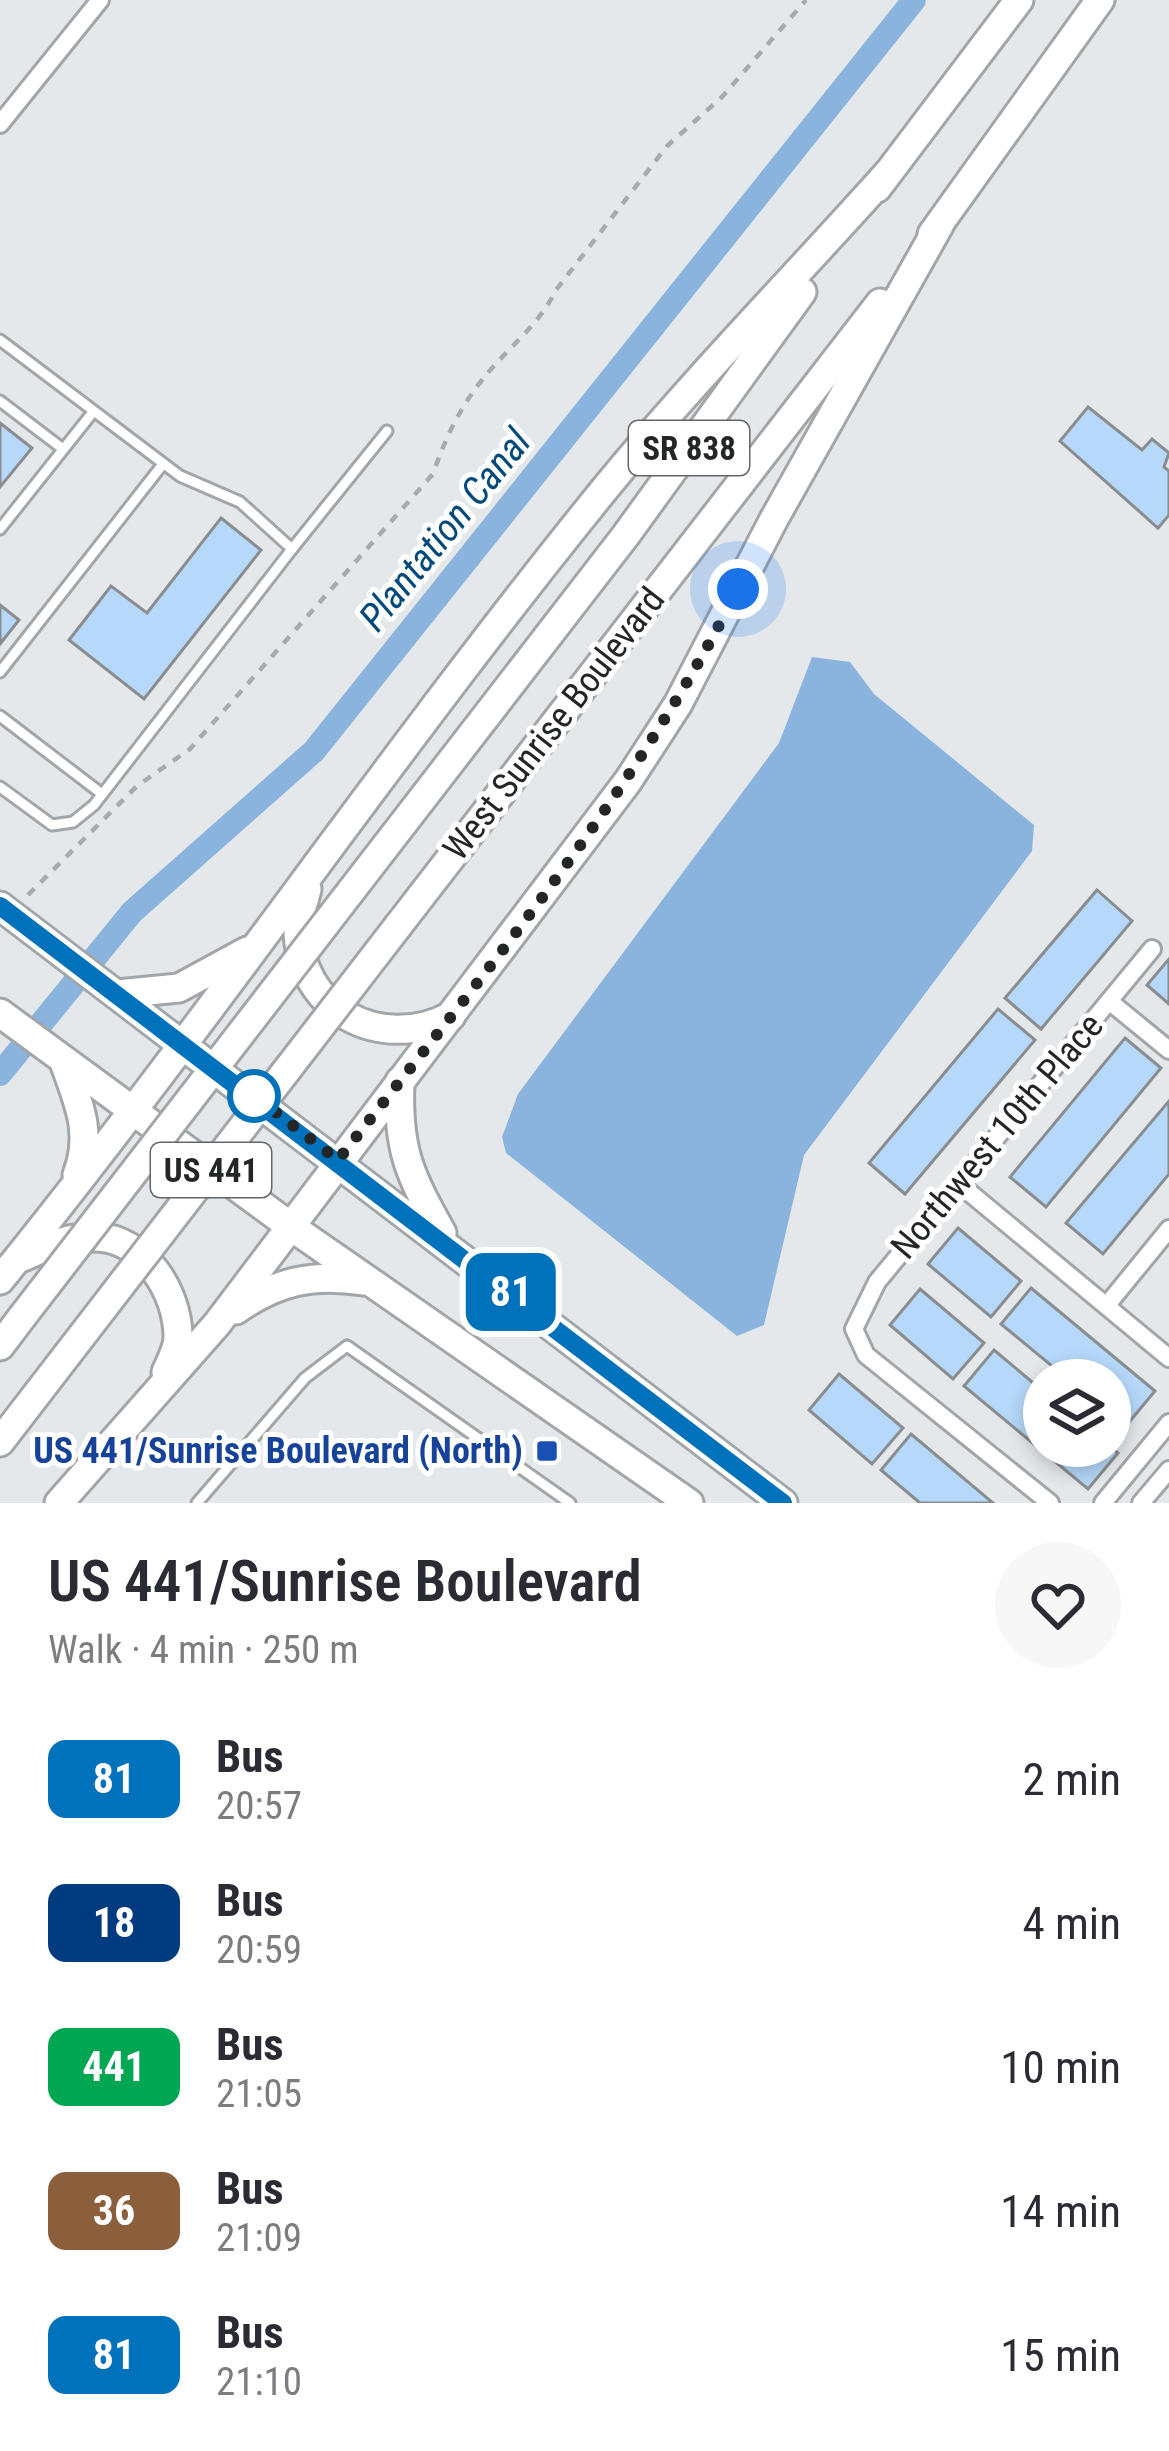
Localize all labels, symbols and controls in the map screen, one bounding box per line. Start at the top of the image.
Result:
water label: Plantation Canal [350,419,541,640]
road number: SR 838 [629,421,749,475]
your location [708,559,768,619]
street label: West Sunrise Boulevard [435,579,673,869]
street label: Northwest 10th Place [882,1005,1112,1267]
unlabelled marker [229,1071,279,1121]
road number: US 441 [151,1143,271,1197]
line badge: 81 [457,1253,565,1331]
text: 81 [490,1267,532,1316]
map controls [1023,1359,1131,1467]
button: layers [1023,1359,1131,1467]
place label: US 441/Sunrise Boulevard (North) [33,1430,523,1472]
marker: US 441/Sunrise Boulevard (North) [534,1438,560,1464]
button: heart [995,1542,1121,1668]
text: US 441/Sunrise Boulevard [48,1548,642,1615]
text: Walk · 4 min · 250 m [48,1627,359,1673]
text: Bus [216,1730,284,1783]
text: 2 min [1022,1753,1121,1806]
text: 81 [93,1754,135,1803]
text: 20:57 [216,1783,302,1829]
text: Bus [216,1874,284,1927]
text: 4 min [1022,1897,1121,1950]
text: 18 [93,1898,135,1947]
text: 20:59 [216,1927,302,1973]
text: Bus [216,2018,284,2071]
text: 10 min [1000,2041,1121,2094]
text: 441 [82,2042,146,2091]
text: 21:05 [216,2071,302,2117]
text: Bus [216,2162,284,2215]
text: 14 min [1000,2185,1121,2238]
text: 36 [93,2186,135,2235]
text: 21:09 [216,2215,302,2261]
text: Bus [216,2306,284,2359]
text: 15 min [1000,2329,1121,2382]
text: 81 [93,2330,135,2379]
text: 21:10 [216,2359,302,2405]

